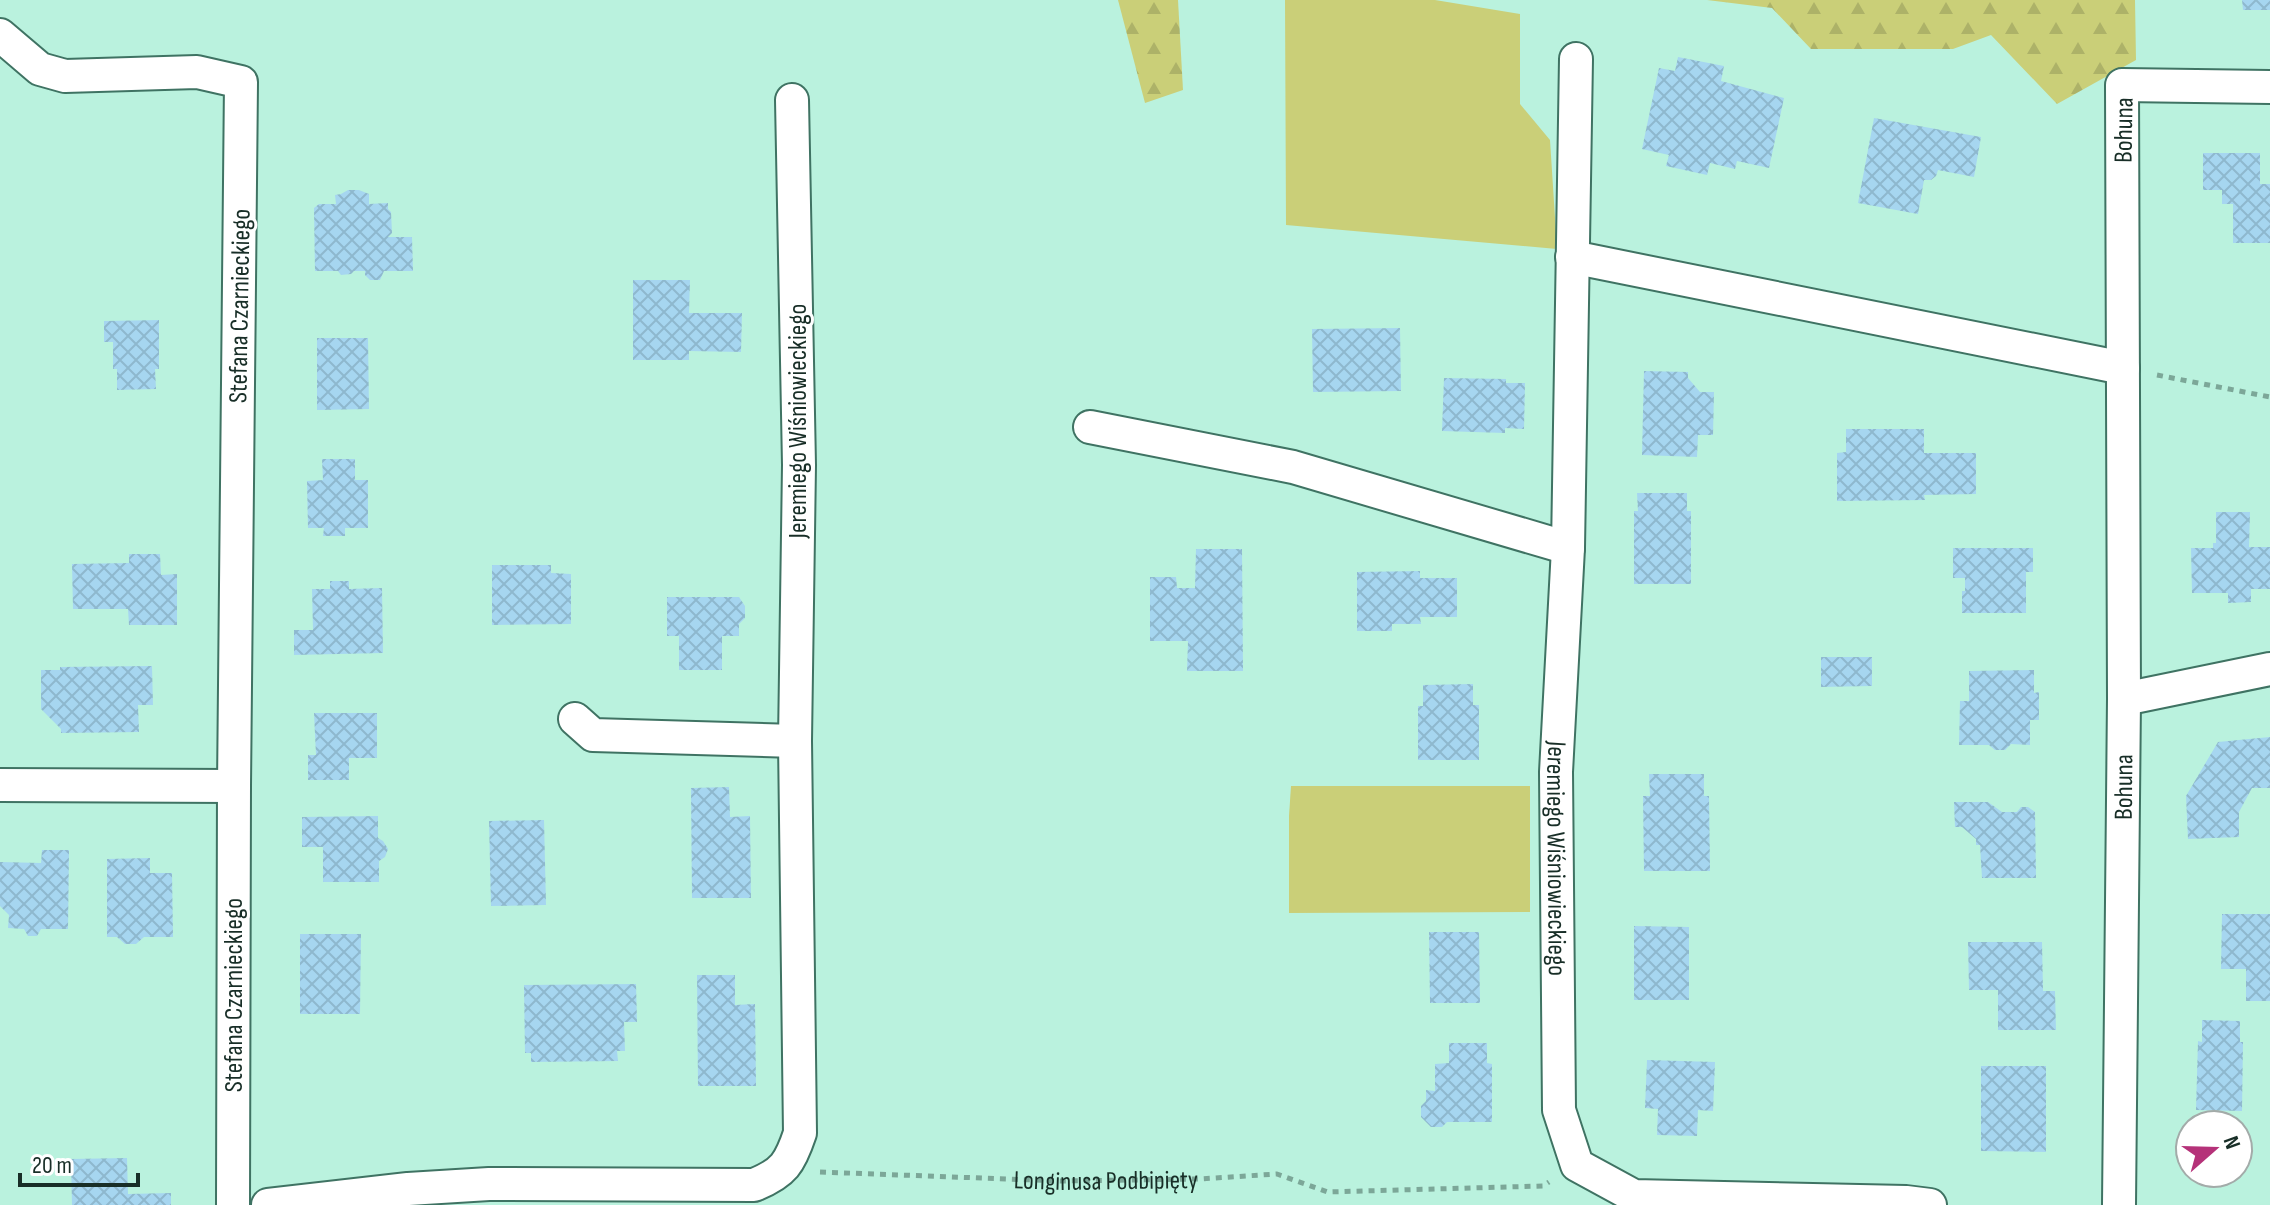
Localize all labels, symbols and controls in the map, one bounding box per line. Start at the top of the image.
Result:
street label: Bohuna [2108,97,2141,163]
street label: Stefana Czarnieckiego [223,209,258,403]
street label: Jeremiego Wiśniowieckiego [783,304,814,539]
street label: Jeremiego Wiśniowieckiego [1539,739,1572,976]
street label: Bohuna [2109,754,2140,820]
street label: Stefana Czarnieckiego [219,898,250,1092]
north arrow [2174,1109,2254,1189]
text: N [2217,1133,2246,1153]
scale bar [20,1137,138,1187]
text: 20 m [32,1151,72,1180]
street label: Longinusa Podbipięty [1013,1165,1198,1198]

